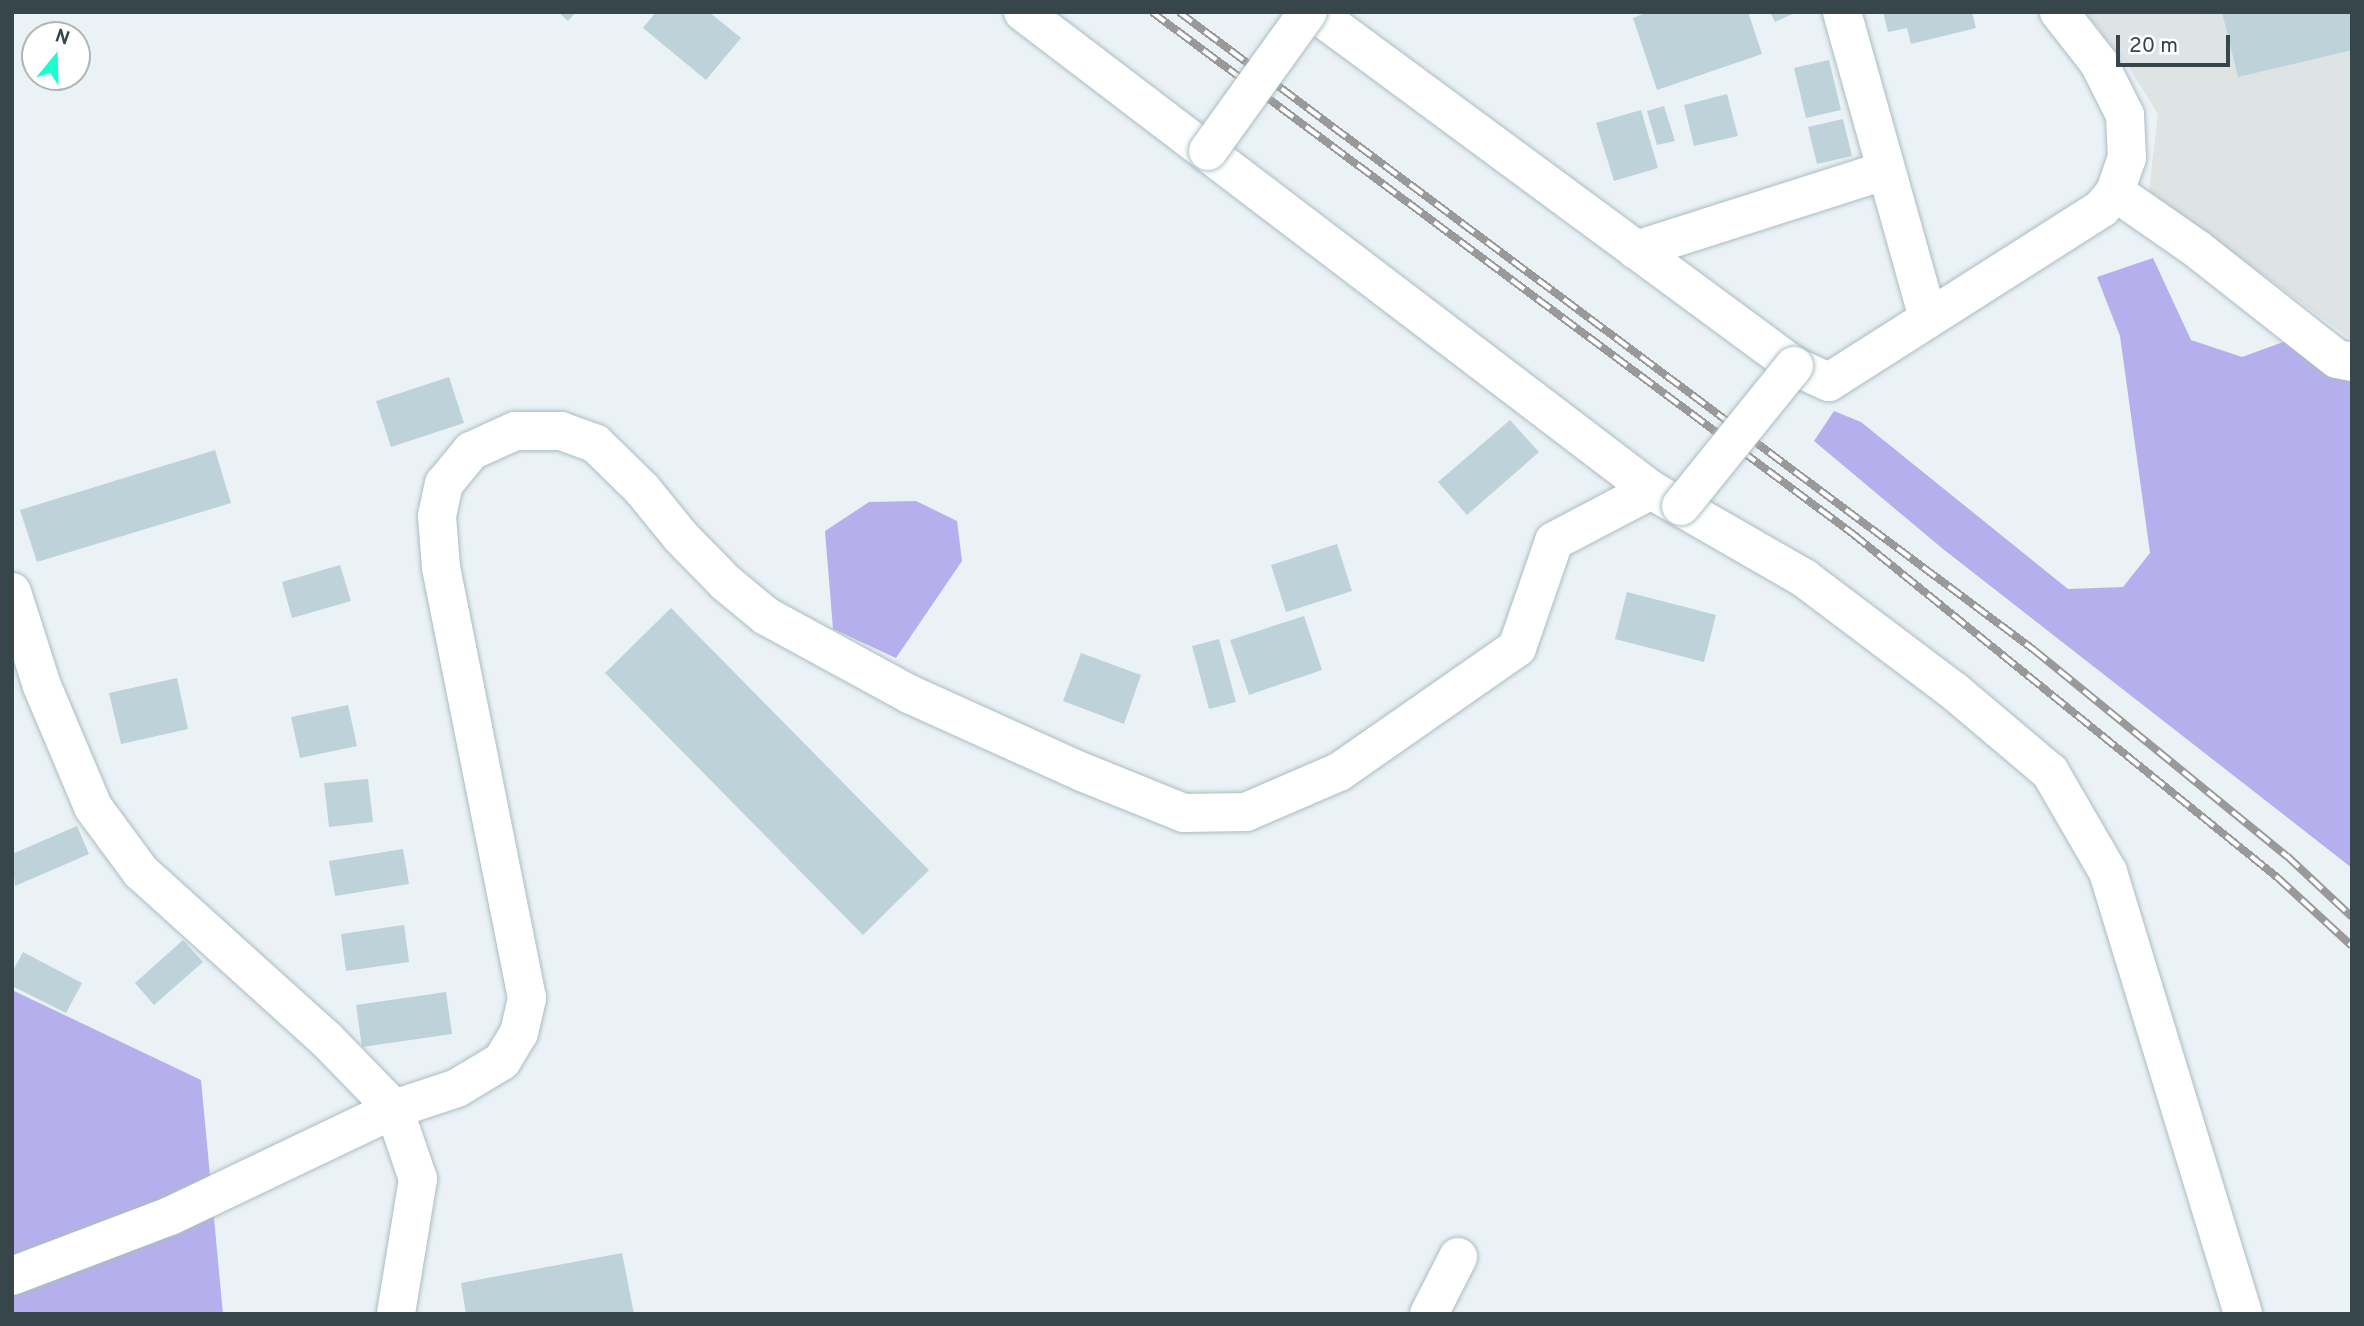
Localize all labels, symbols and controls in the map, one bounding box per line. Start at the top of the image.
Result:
north arrow [21,21,91,91]
scale bar [2119,21,2233,65]
text: N [52,24,73,52]
text: 20 m [2129,33,2178,60]

